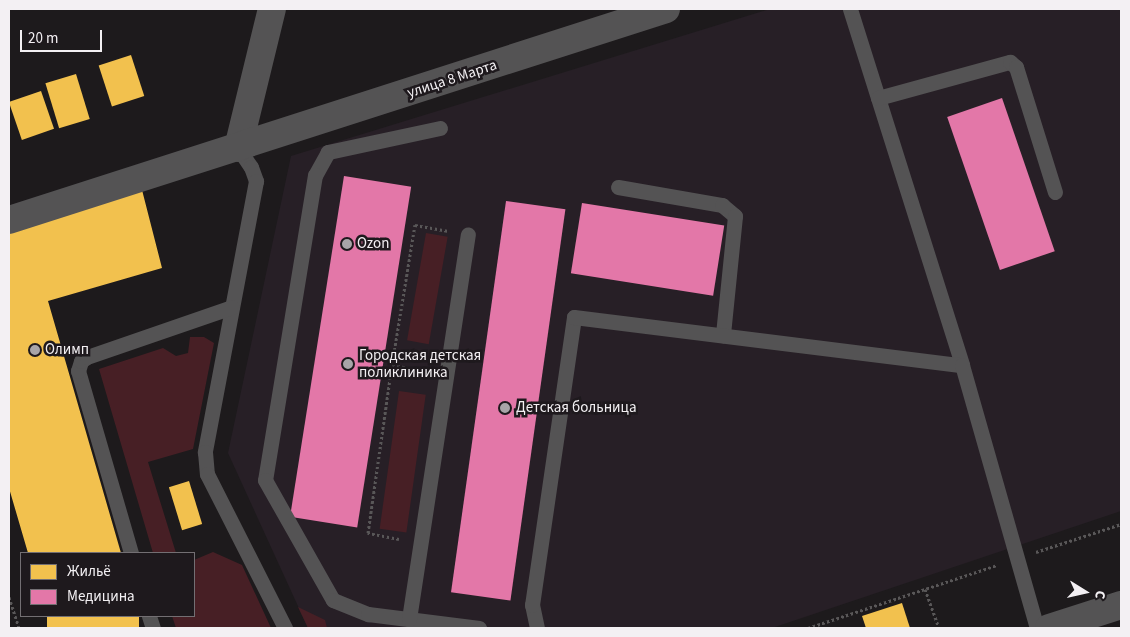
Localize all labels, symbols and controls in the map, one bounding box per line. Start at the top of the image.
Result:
scale bar [22,20,105,52]
text: 20 m [28,28,58,49]
street label: улица 8 Марта [405,56,499,102]
place label: Ozon [357,235,389,253]
marker: Ozon [341,238,353,250]
place label: Олимп [45,341,89,359]
marker: Олимп [29,344,41,356]
place label: Городская детская поликлиника [359,346,481,381]
marker: Городская детская поликлиника [341,357,355,371]
place label: Детская больница [516,399,637,417]
marker: Детская больница [498,401,512,415]
legend [20,552,195,617]
text: Жильё [67,561,111,582]
north arrow [1060,567,1110,617]
text: Медицина [67,586,135,607]
text: С [1089,589,1110,600]

